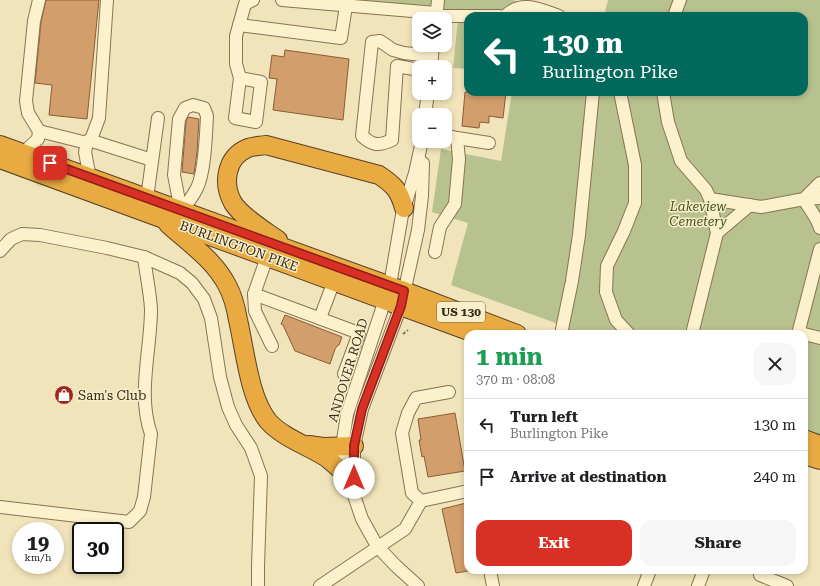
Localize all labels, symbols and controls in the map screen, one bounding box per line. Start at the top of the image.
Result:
map controls [412,12,452,148]
button: layers [412,12,452,52]
text: 130 m [542,27,623,60]
icon: left [476,28,528,80]
button: + [412,60,452,100]
text: Burlington Pike [542,61,678,82]
button: − [412,108,452,148]
pin [33,146,67,180]
icon: arrive [39,152,61,174]
park label: Lakeview Cemetery [669,199,727,229]
street label: BURLINGTON PIKE [178,218,300,274]
road number: US 130 [437,302,485,322]
street label: ANDOVER ROAD [325,316,371,424]
text: 1 min [476,343,543,371]
button: close [754,343,796,385]
text: 370 m · 08:08 [476,372,555,387]
shop icon: Sam's Club [53,384,75,406]
place label: Sam's Club [78,388,146,403]
text: Turn left [510,408,578,426]
icon: left [476,414,498,436]
text: 130 m [753,416,796,434]
text: Burlington Pike [510,426,608,441]
position arrow [333,457,375,499]
icon: arrive [476,466,498,488]
text: Arrive at destination [510,468,666,486]
text: 240 m [753,468,796,486]
button: Exit [476,520,632,566]
button: Share [640,520,796,566]
speed limit sign: 30 [72,522,124,574]
text: 19 [27,531,49,555]
text: km/h [25,552,51,563]

